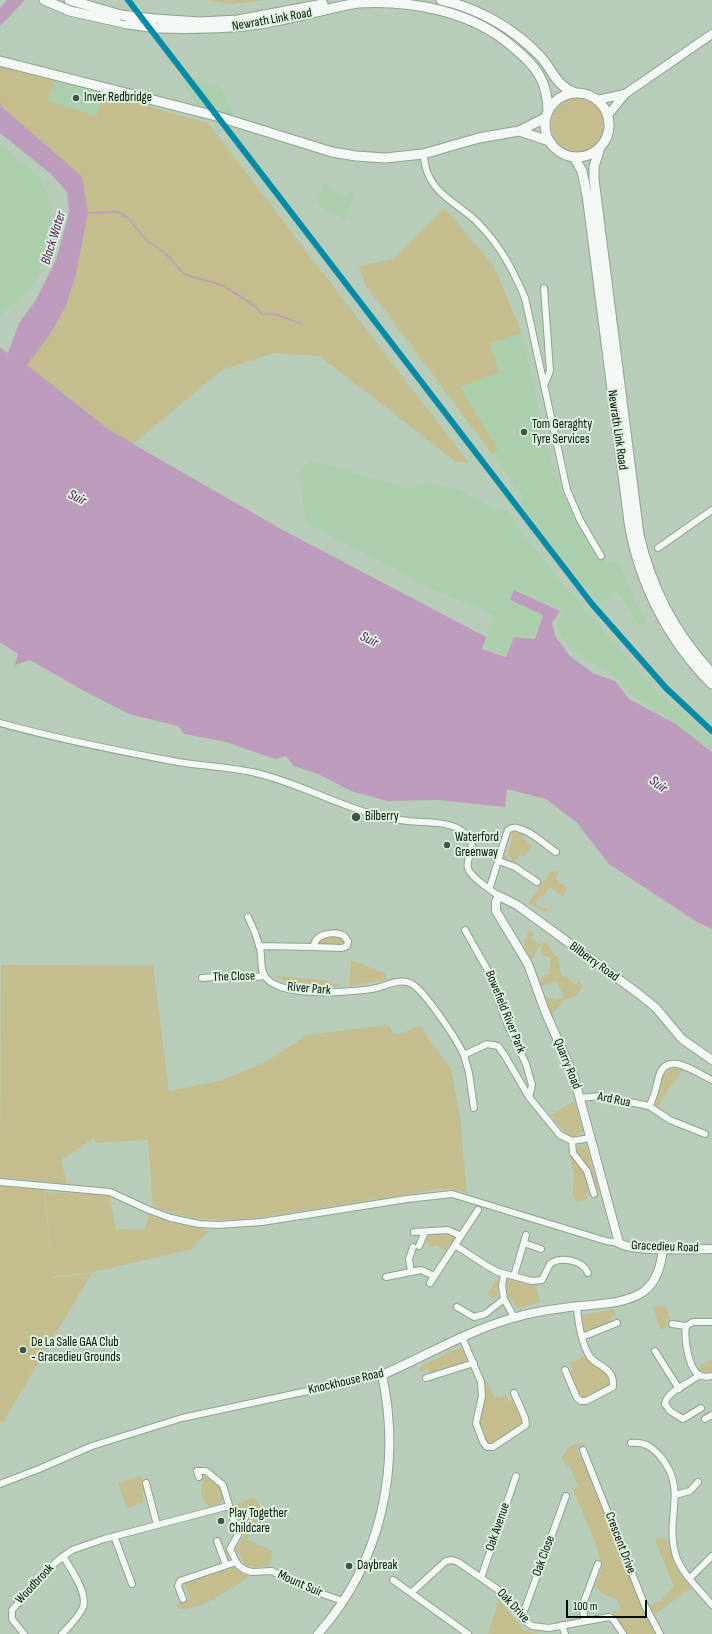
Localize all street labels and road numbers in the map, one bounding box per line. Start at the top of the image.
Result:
street label: Newrath Link Road [231,5,313,35]
street label: Newrath Link Road [604,389,630,471]
street label: Bilberry Road [566,939,622,985]
street label: The Close [213,968,255,986]
street label: Bowefield River Park [481,968,529,1056]
street label: River Park [287,979,331,999]
street label: Quarry Road [550,1036,584,1092]
street label: Ard Rua [596,1089,632,1111]
street label: Gracedieu Road [631,1238,699,1256]
street label: Knockhouse Road [307,1366,385,1398]
street label: Oak Avenue [482,1501,514,1553]
street label: Crescent Drive [601,1510,639,1576]
street label: Oak Close [529,1533,559,1579]
street label: Woodbrook [13,1561,57,1607]
street label: Mount Suir [275,1567,325,1601]
street label: Oak Drive [493,1586,533,1626]

